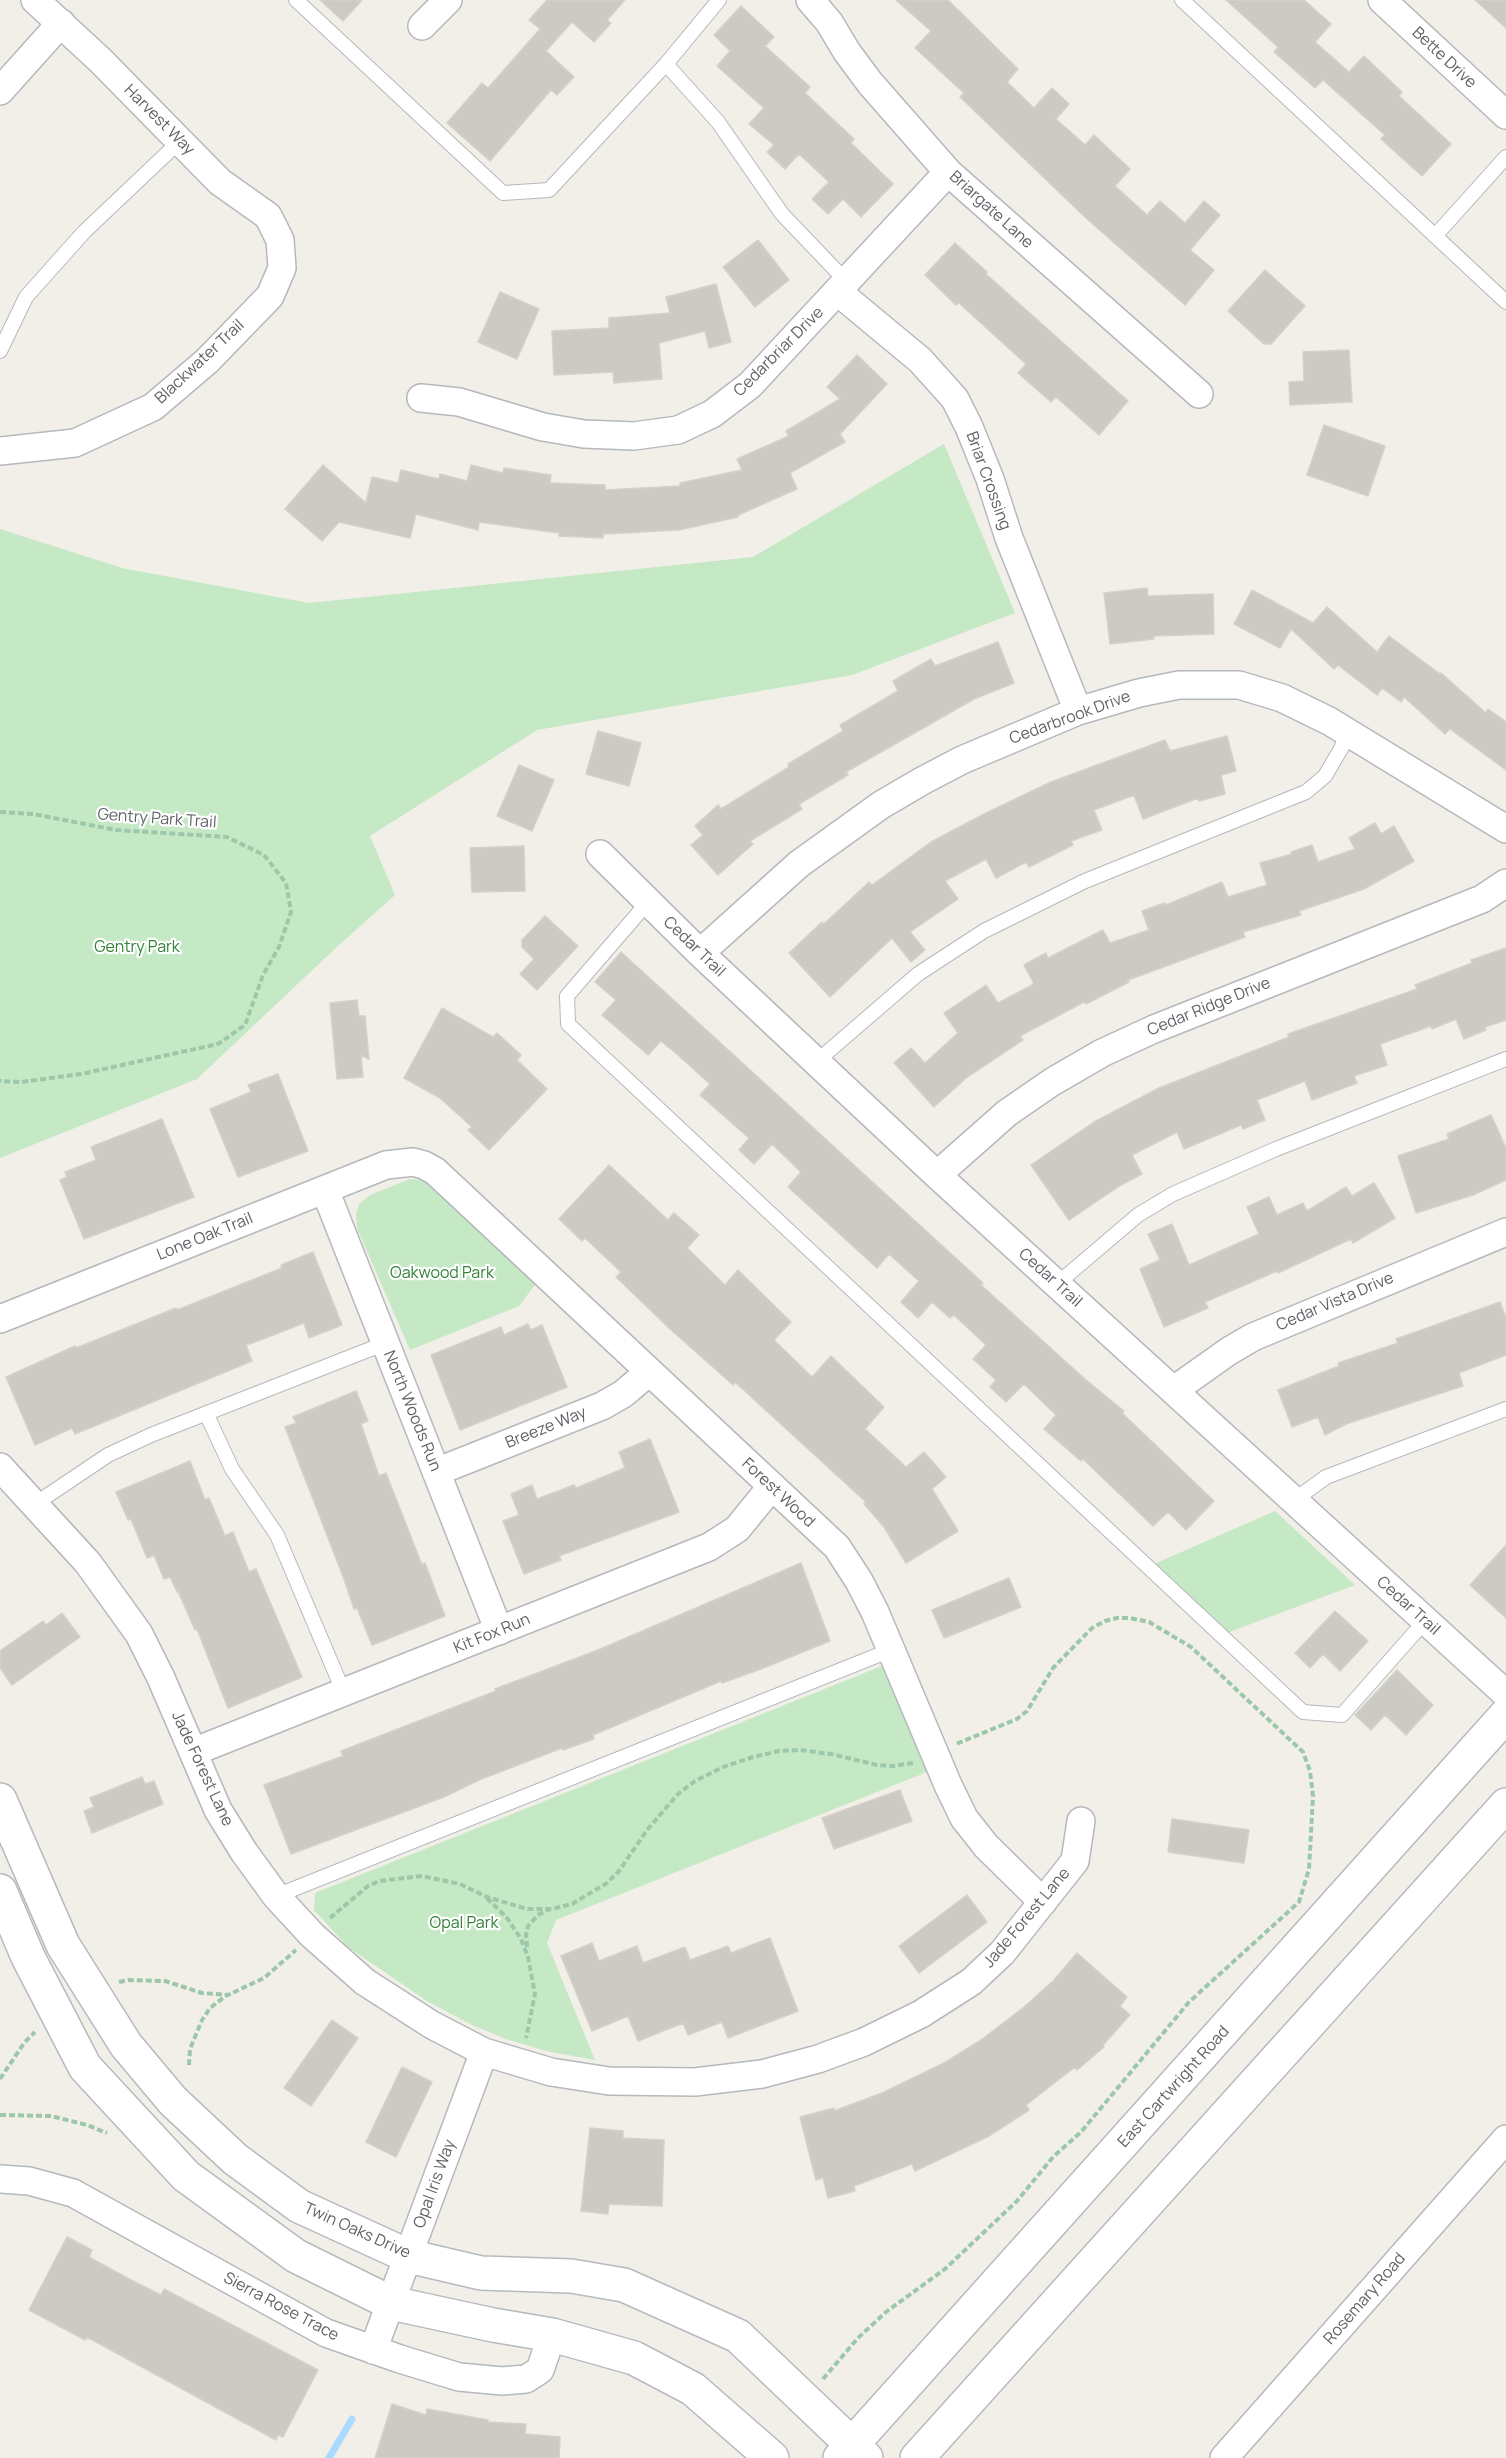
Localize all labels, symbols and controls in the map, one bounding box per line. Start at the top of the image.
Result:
street label: Bette Drive [1408,23,1480,93]
street label: Harvest Way [120,81,198,159]
street label: Briargate Lane [945,167,1037,253]
street label: Cedarbriar Drive [730,303,828,401]
street label: Blackwater Trail [151,316,249,408]
street label: Briar Crossing [961,429,1015,533]
street label: Cedarbrook Drive [1007,687,1133,749]
street label: Gentry Park Trail [97,805,217,833]
street label: Cedar Trail [659,913,729,981]
park label: Gentry Park [94,938,180,958]
street label: Cedar Ridge Drive [1145,974,1273,1040]
street label: Lone Oak Trail [154,1209,256,1265]
street label: Cedar Trail [1014,1245,1086,1311]
park label: Oakwood Park [390,1264,494,1284]
street label: Cedar Vista Drive [1273,1269,1397,1335]
street label: North Woods Run [379,1348,445,1474]
street label: Breeze Way [503,1403,589,1453]
street label: Forest Wood [738,1454,818,1532]
street label: Cedar Trail [1372,1573,1444,1639]
street label: Kit Fox Run [451,1610,533,1658]
street label: Jade Forest Lane [167,1709,237,1829]
street label: Jade Forest Lane [980,1864,1074,1972]
park label: Opal Park [430,1914,498,1934]
street label: East Cartwright Road [1114,2022,1234,2152]
street label: Opal Iris Way [410,2137,460,2231]
street label: Twin Oaks Drive [301,2199,413,2263]
street label: Rosemary Road [1320,2249,1410,2349]
street label: Sierra Rose Trace [220,2269,342,2345]

